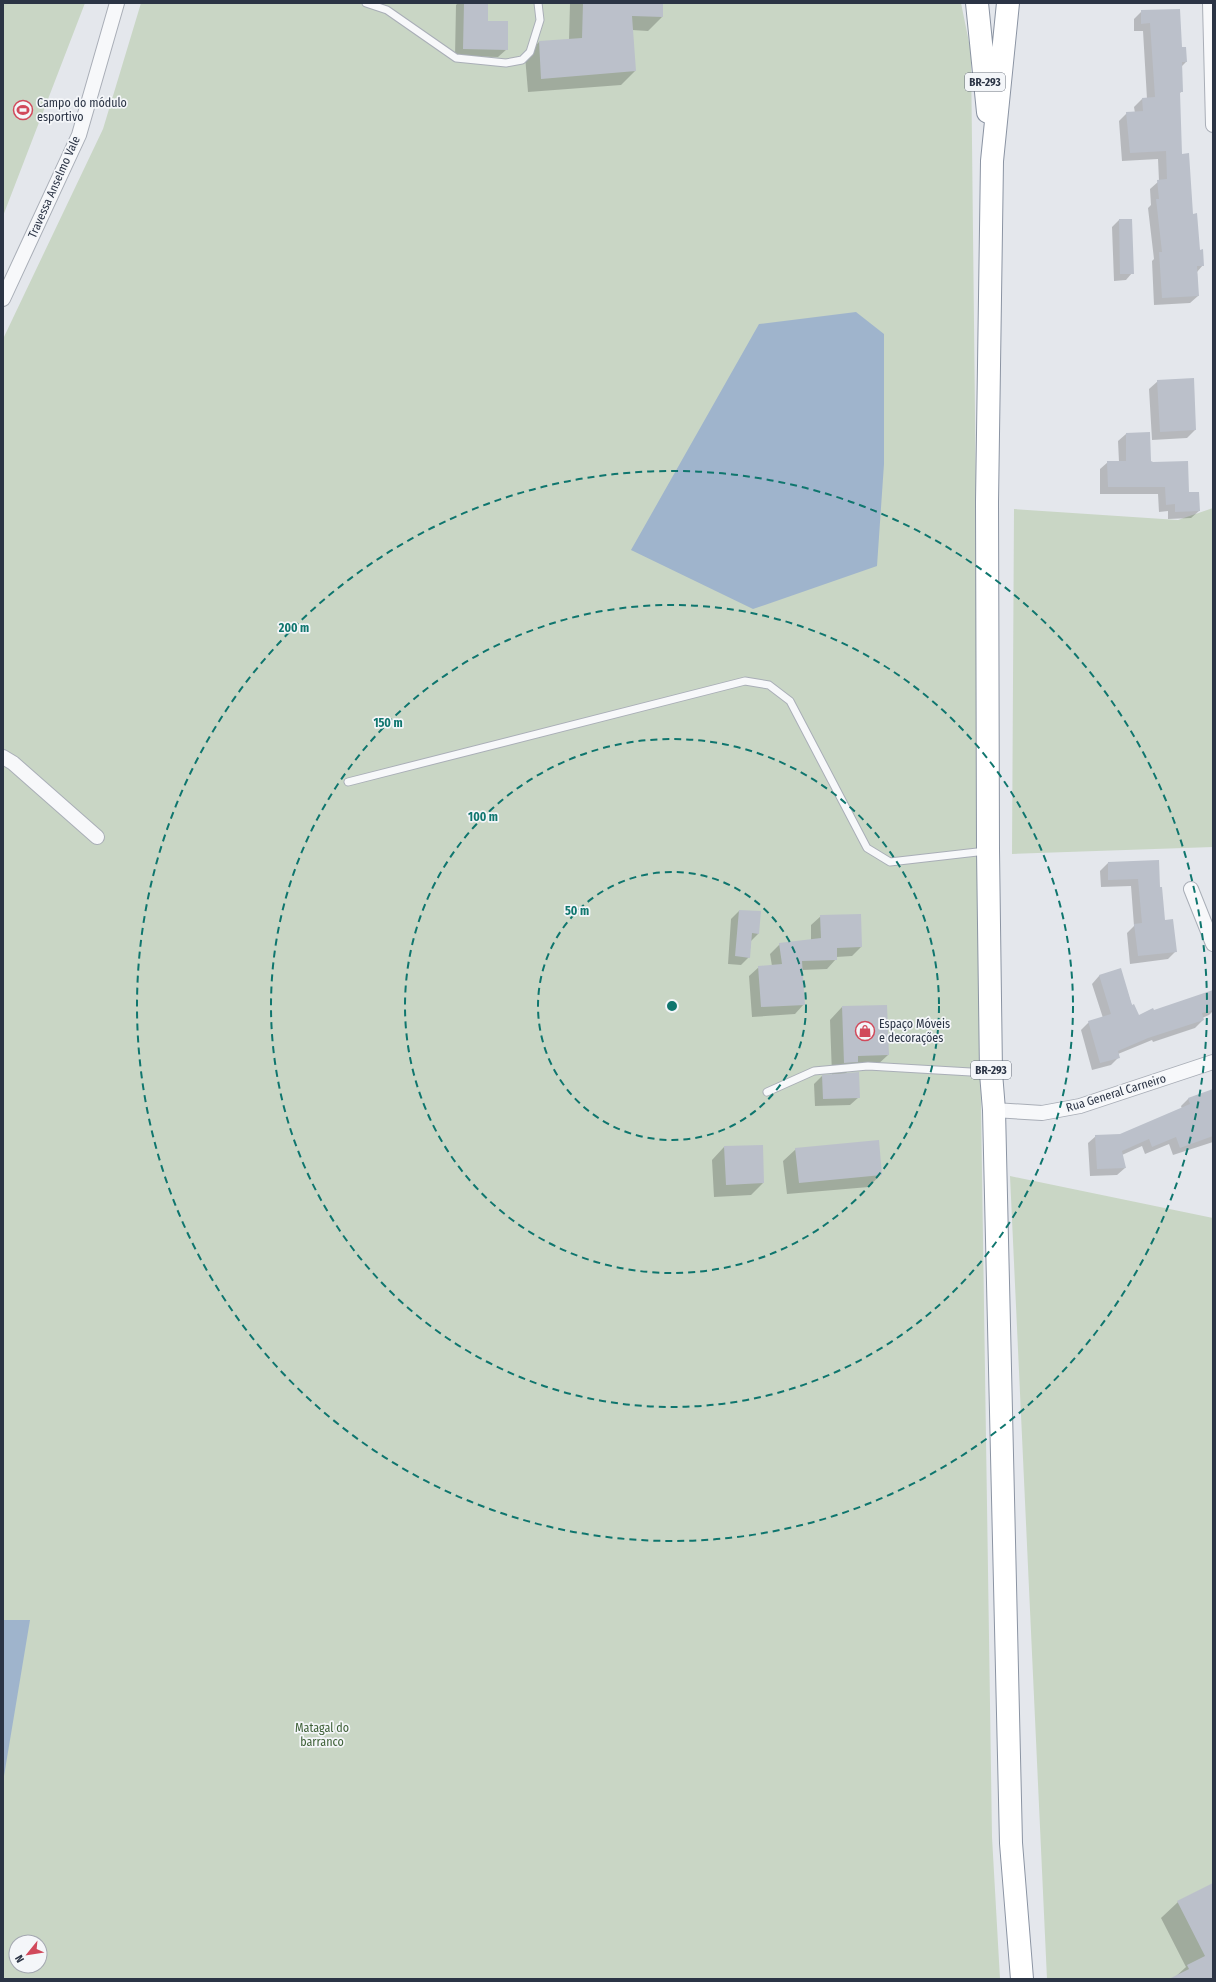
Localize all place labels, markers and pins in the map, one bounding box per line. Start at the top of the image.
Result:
place label: Campo do módulo esportivo [37,96,127,124]
sports icon: Campo do módulo esportivo [12,99,34,121]
centre of rings [665,999,679,1013]
place label: Espaço Móveis e decorações [879,1017,950,1045]
shop icon: Espaço Móveis e decorações [854,1020,876,1042]

